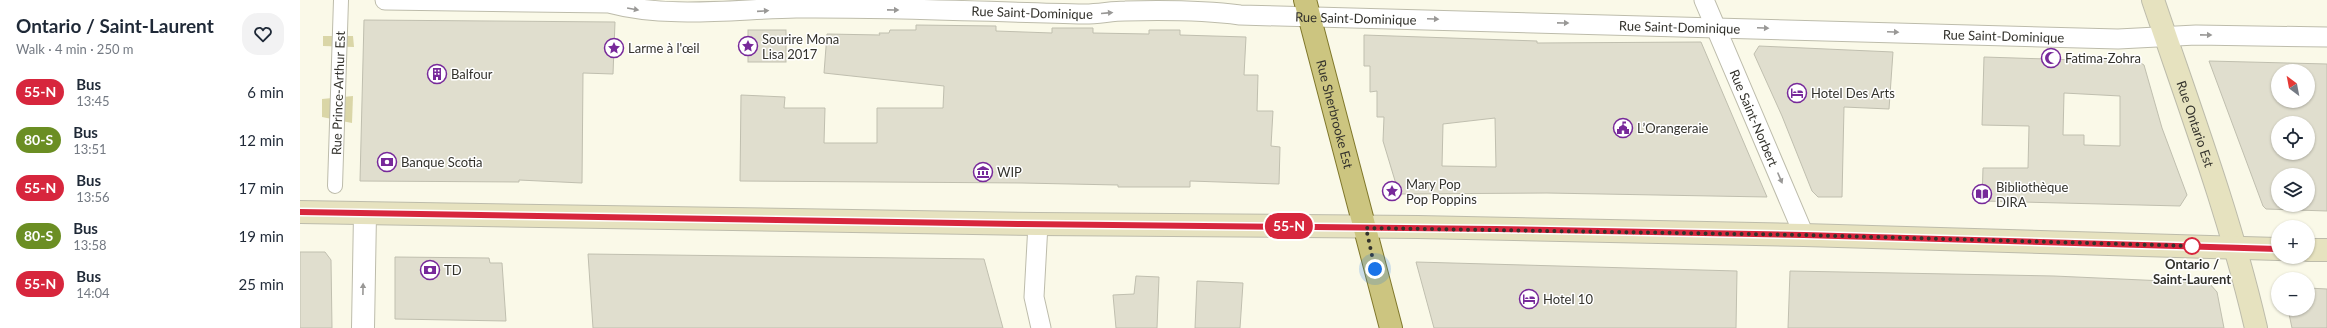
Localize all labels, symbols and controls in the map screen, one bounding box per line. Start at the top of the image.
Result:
street label: Rue Saint-Dominique [971,3,1093,22]
one-way arrow [627,6,639,12]
one-way arrow [757,7,769,14]
one-way arrow [887,7,900,13]
street label: Rue Saint-Dominique [1295,9,1417,28]
one-way arrow [1101,10,1113,17]
button: heart [242,13,284,55]
text: Ontario / Saint-Laurent [16,14,214,37]
one-way arrow [1427,16,1440,22]
street label: Rue Saint-Dominique [1619,17,1741,37]
one-way arrow [1557,20,1570,26]
one-way arrow [1757,25,1770,31]
street label: Rue Saint-Dominique [1943,26,2065,46]
one-way arrow [1887,29,1900,35]
street label: Rue Prince-Arthur Est [328,30,348,155]
place label: Sourire Mona Lisa 2017 [762,31,839,62]
one-way arrow [2200,32,2213,38]
place icon: Sourire Mona Lisa 2017 [737,35,759,57]
place icon: Larme à l'œil [603,37,625,59]
place label: Larme à l'œil [628,40,700,56]
text: Walk · 4 min · 250 m [16,41,134,57]
mosque icon: Fatima-Zohra [2040,47,2062,69]
place label: Fatima-Zohra [2065,50,2141,66]
street label: Rue Sherbrooke Est [1313,58,1357,171]
building icon: Balfour [426,63,448,85]
north arrow [2271,64,2315,108]
map controls [2271,64,2315,316]
place label: Balfour [451,66,493,82]
street label: Rue Saint-Norbert [1726,67,1782,169]
text: Bus [76,75,101,93]
street label: Rue Ontario Est [2173,79,2218,169]
hotel icon: Hotel Des Arts [1786,82,1808,104]
text: 55-N [24,83,56,100]
text: 6 min [247,83,284,101]
place label: Hotel Des Arts [1811,85,1895,101]
text: 13:45 [76,93,110,109]
button: locate [2271,116,2315,160]
public building icon: L’Orangeraie [1612,117,1634,139]
place label: L’Orangeraie [1637,120,1708,136]
text: Bus [73,123,98,141]
text: 80-S [24,131,53,148]
text: 12 min [238,131,284,149]
text: 13:51 [73,141,107,157]
bank icon: Banque Scotia [376,151,398,173]
place label: Banque Scotia [401,154,483,170]
museum icon: WIP [972,161,994,183]
place label: WIP [997,164,1022,180]
button: layers [2271,168,2315,212]
text: Bus [76,171,101,189]
one-way arrow [1777,172,1783,184]
place label: Mary Pop Pop Poppins [1406,176,1477,207]
text: 55-N [24,179,56,196]
text: 17 min [238,179,284,197]
place label: Bibliothèque DIRA [1996,179,2068,210]
place icon: Mary Pop Pop Poppins [1381,180,1403,202]
library icon: Bibliothèque DIRA [1971,183,1993,205]
text: 13:56 [76,189,110,205]
line badge: 55-N [1261,213,1317,239]
text: 55-N [1273,217,1305,234]
text: Bus [73,219,98,237]
button: + [2271,220,2315,264]
text: 80-S [24,227,53,244]
text: 19 min [238,227,284,245]
text: 13:58 [73,237,107,253]
marker: Ontario / Saint-Laurent [2183,237,2201,255]
place label: Ontario / Saint-Laurent [2153,256,2231,287]
bank icon: TD [419,259,441,281]
your location [1365,259,1385,279]
place label: TD [444,262,462,278]
text: Bus [76,267,101,285]
button: − [2271,272,2315,316]
text: 55-N [24,275,56,292]
text: 25 min [238,275,284,293]
one-way arrow [360,282,366,295]
text: 14:04 [76,285,110,301]
hotel icon: Hotel 10 [1518,288,1540,310]
place label: Hotel 10 [1543,291,1593,307]

